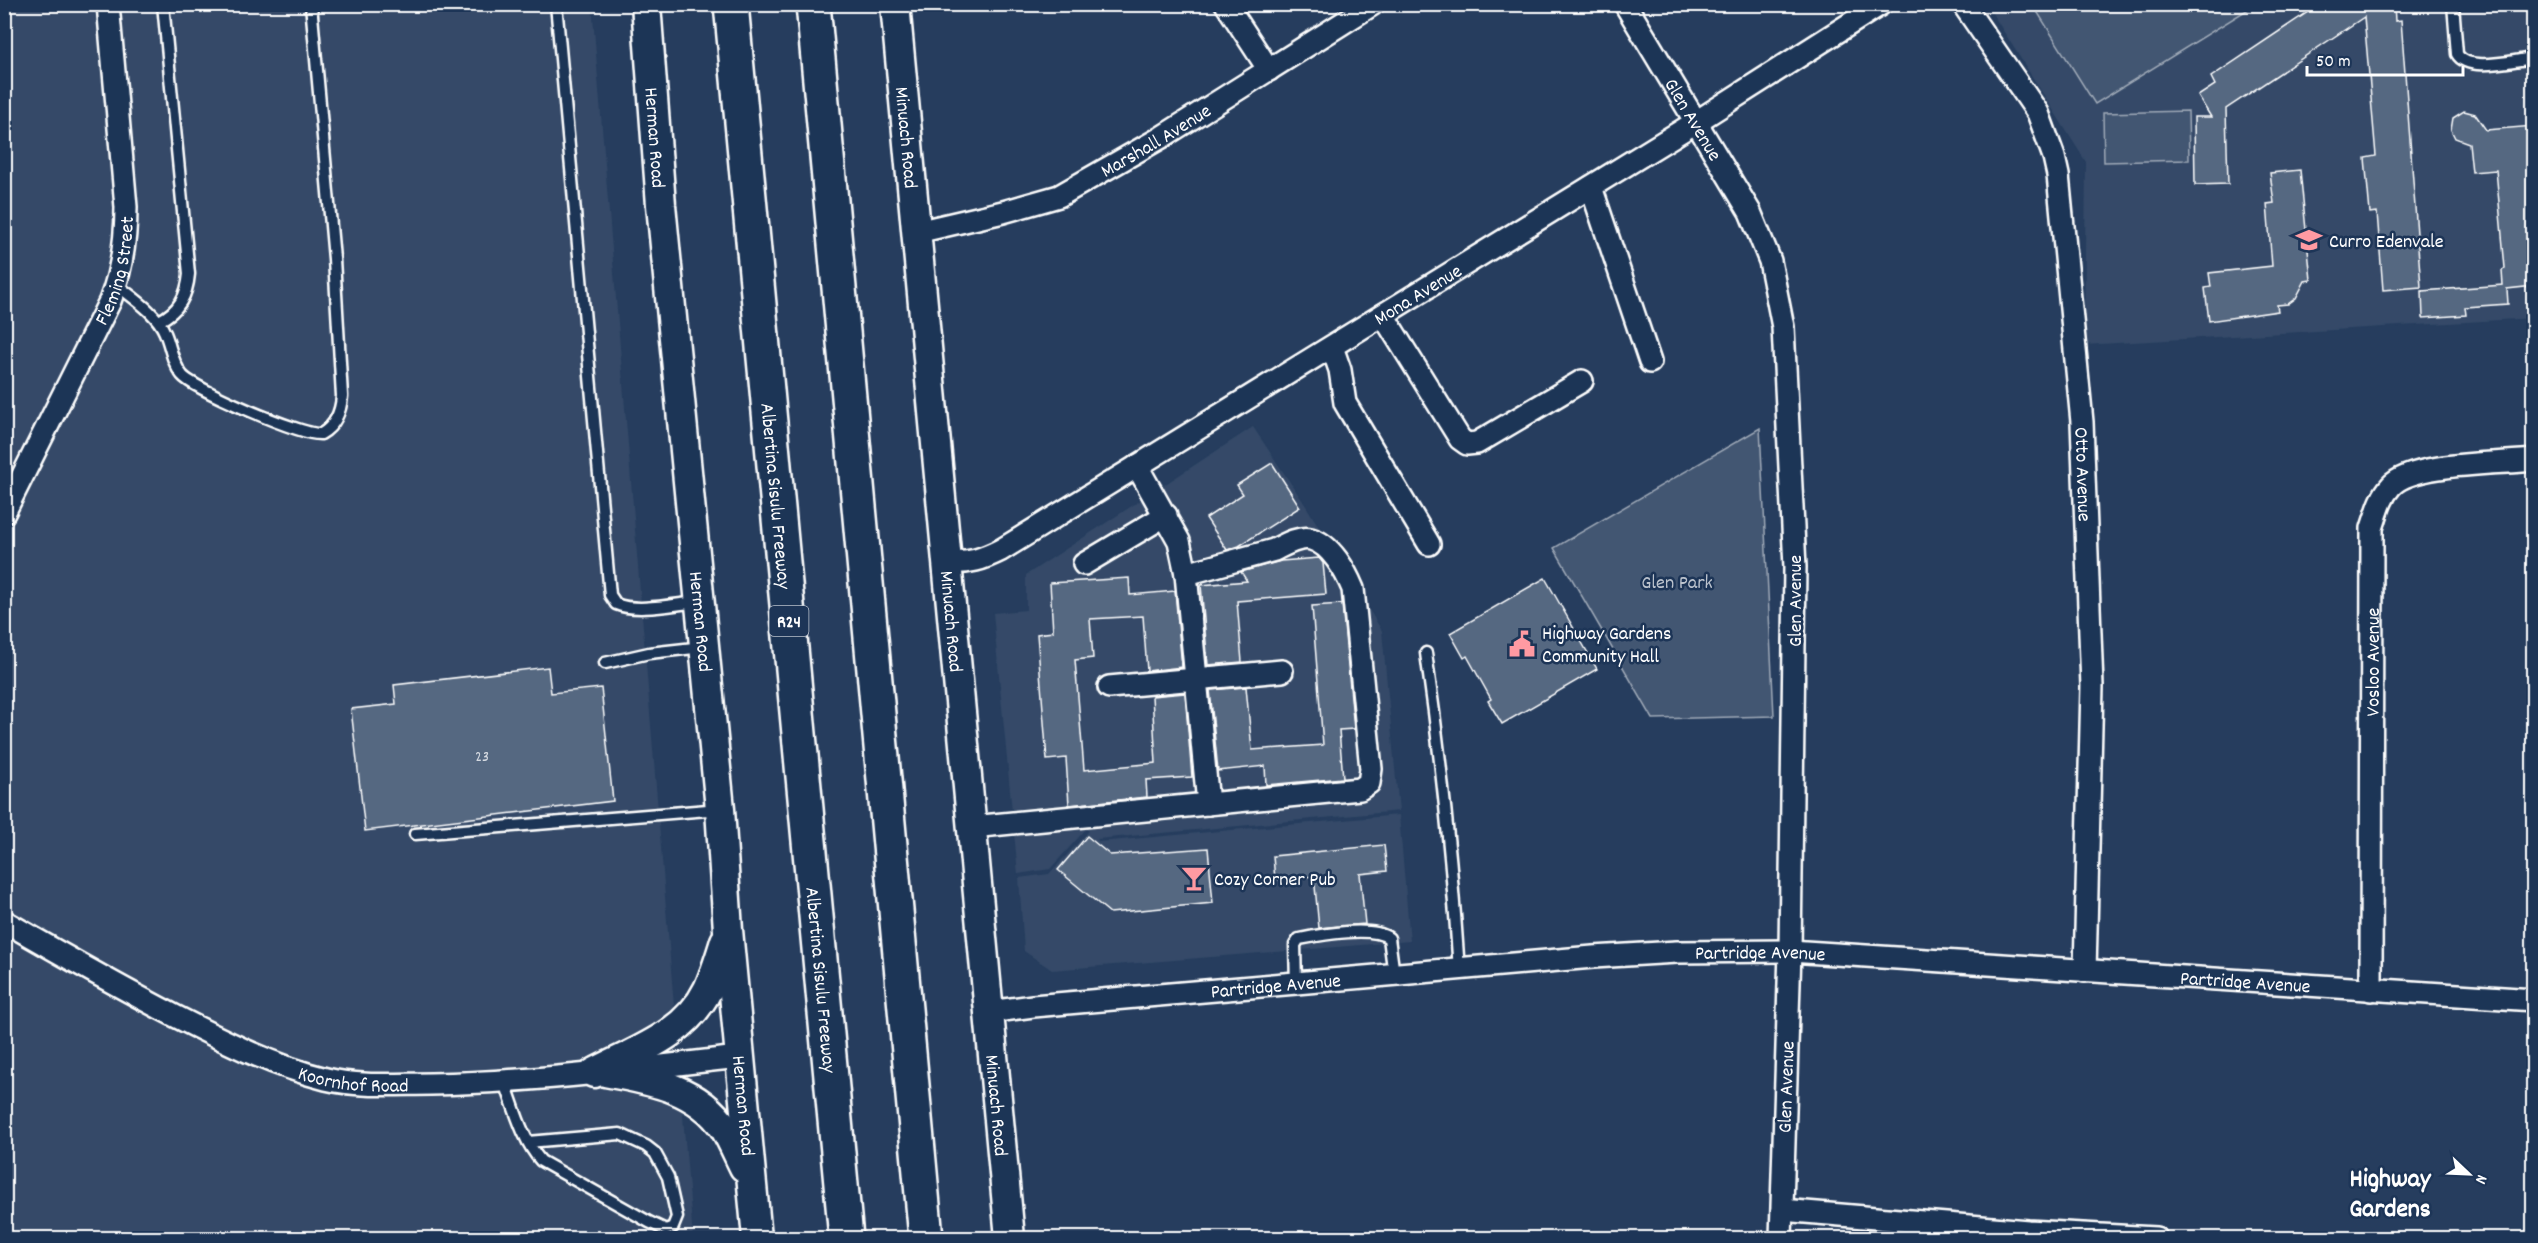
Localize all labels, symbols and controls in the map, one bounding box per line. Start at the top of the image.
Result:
scale bar [2307,39,2463,77]
text: 50 m [2316,50,2351,75]
street label: Glen Avenue [1656,74,1727,167]
street label: Herman Road [635,86,671,189]
street label: Minuach Road [886,86,923,190]
street label: Marshall Avenue [1096,98,1218,186]
street label: Fleming Street [89,216,143,331]
school or university icon: Curro Edenvale [2294,225,2324,255]
place label: Curro Edenvale [2329,229,2444,257]
street label: Mona Avenue [1369,258,1468,334]
street label: Albertina Sisulu Freeway [751,402,797,591]
street label: Otto Avenue [2065,427,2097,522]
street label: Glen Avenue [1783,555,1811,647]
street label: Herman Road [680,570,718,673]
street label: Minuach Road [931,570,968,674]
park label: Glen Park [1641,570,1713,598]
road number: R24 [770,606,808,636]
street label: Vosloo Avenue [2361,607,2389,716]
place label: Highway Gardens Community Hall [1542,621,1672,672]
public building icon: Highway Gardens Community Hall [1507,629,1537,659]
house number: 23 [475,746,489,769]
bar icon: Cozy Corner Pub [1179,863,1209,893]
place label: Cozy Corner Pub [1214,867,1336,895]
street label: Albertina Sisulu Freeway [796,886,842,1075]
street label: Partridge Avenue [1695,940,1826,970]
street label: Partridge Avenue [2179,966,2311,1002]
street label: Partridge Avenue [1210,968,1342,1007]
street label: Glen Avenue [1772,1040,1804,1134]
street label: Minuach Road [976,1053,1013,1158]
street label: Herman Road [723,1054,760,1157]
street label: Koornhof Road [294,1061,409,1102]
north arrow [2439,1144,2499,1204]
district label: Highway Gardens [2349,1162,2432,1229]
text: N [2468,1171,2493,1187]

